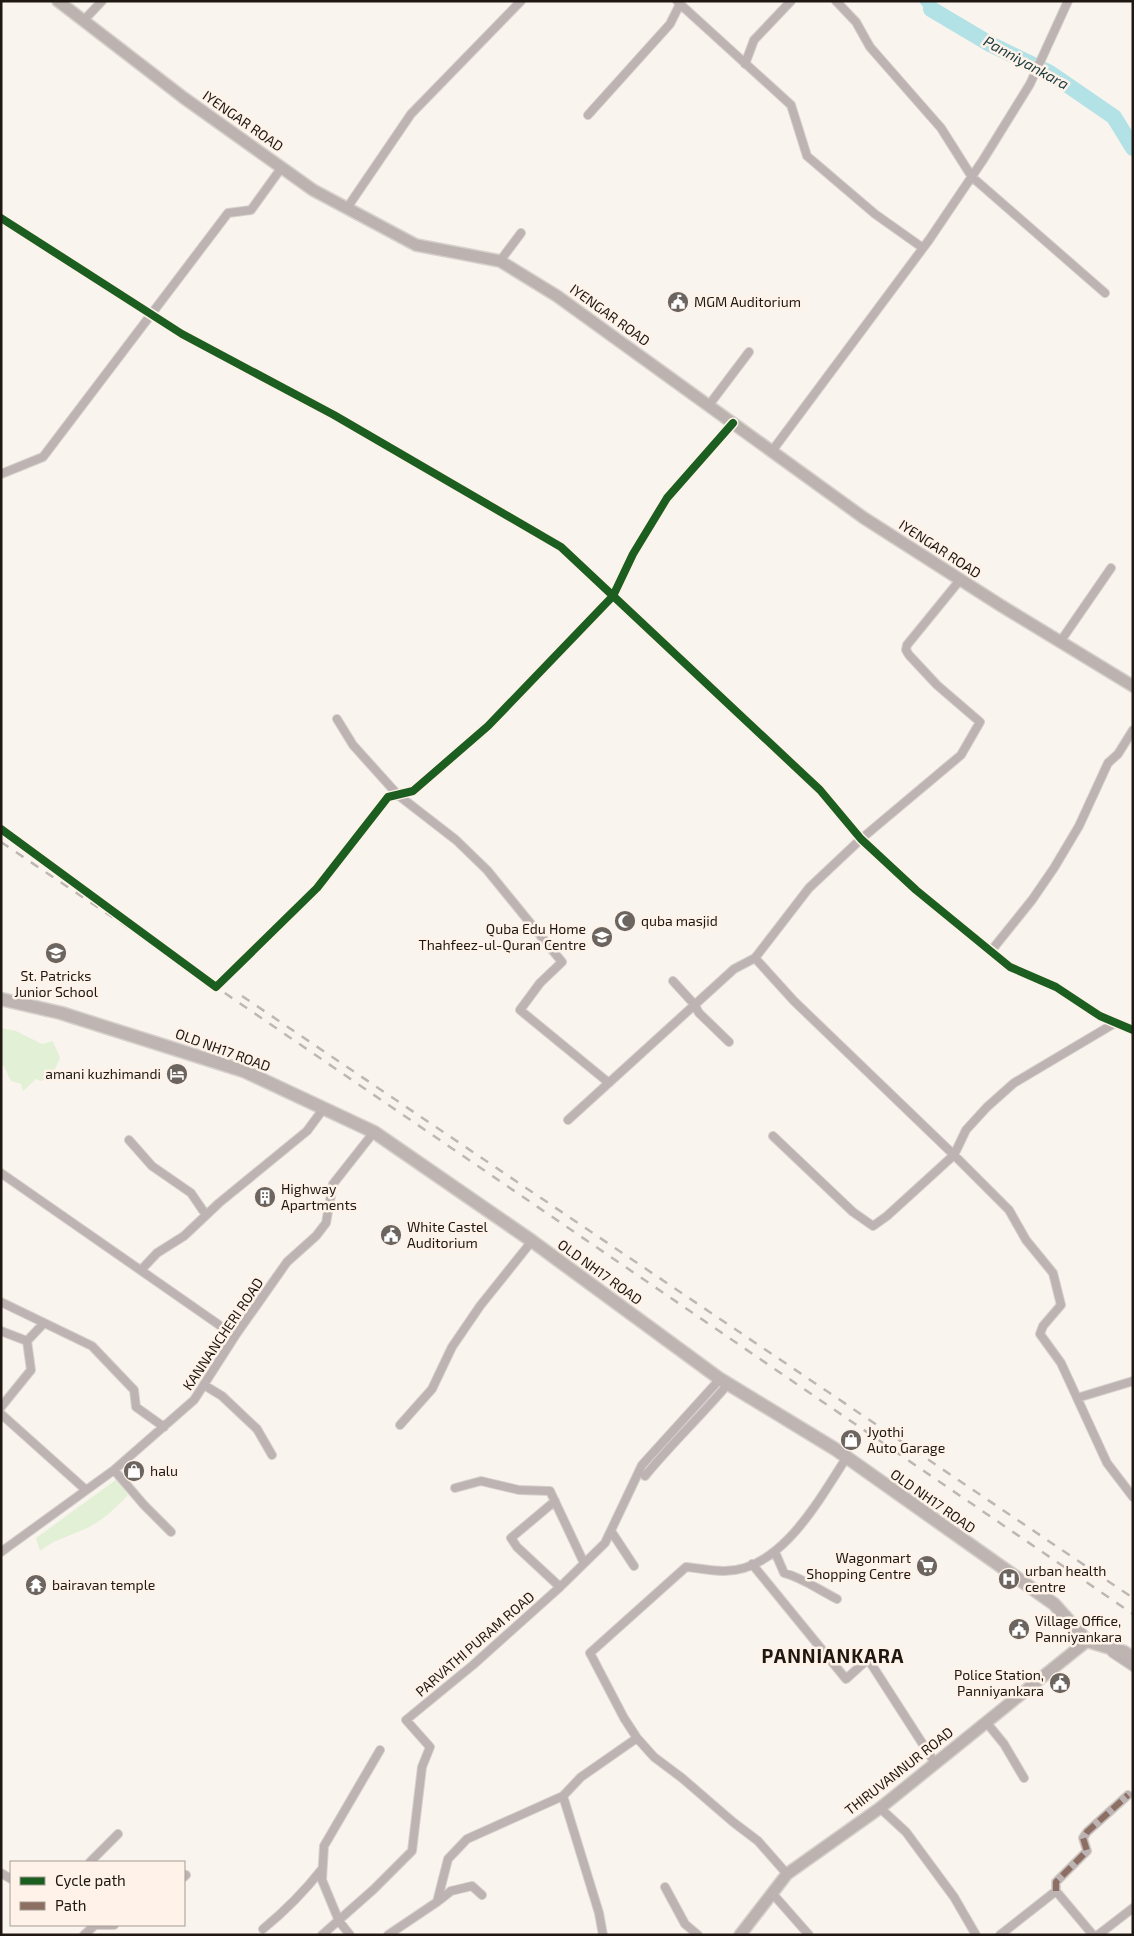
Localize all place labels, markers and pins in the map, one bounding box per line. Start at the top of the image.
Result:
public building icon: MGM Auditorium [666,290,690,314]
place label: MGM Auditorium [694,293,801,310]
mosque icon: quba masjid [613,909,637,933]
place label: quba masjid [641,912,718,929]
place label: Quba Edu Home Thahfeez-ul-Quran Centre [419,920,586,953]
school or university icon: Quba Edu Home Thahfeez-ul-Quran Centre [590,925,614,949]
school or university icon: St. Patricks Junior School [44,941,68,965]
place label: St. Patricks Junior School [14,967,99,1000]
hotel icon: amani kuzhimandi [165,1062,189,1086]
place label: amani kuzhimandi [45,1065,161,1082]
place label: Highway Apartments [281,1180,357,1213]
building icon: Highway Apartments [253,1185,277,1209]
place label: White Castel Auditorium [407,1218,488,1251]
public building icon: White Castel Auditorium [379,1223,403,1247]
place label: Jyothi Auto Garage [867,1423,945,1456]
shop icon: Jyothi Auto Garage [839,1428,863,1452]
shop icon: halu [122,1459,146,1483]
place label: halu [150,1462,178,1479]
place label: Wagonmart Shopping Centre [806,1549,911,1582]
supermarket icon: Wagonmart Shopping Centre [915,1554,939,1578]
place label: urban health centre [1025,1562,1106,1595]
hospital icon: urban health centre [997,1567,1021,1591]
temple icon: bairavan temple [24,1573,48,1597]
place label: bairavan temple [52,1576,155,1593]
place label: Village Office, Panniyankara [1035,1612,1122,1645]
public building icon: Village Office, Panniyankara [1007,1617,1031,1641]
place label: Police Station, Panniyankara [954,1666,1044,1699]
public building icon: Police Station, Panniyankara [1048,1671,1072,1695]

